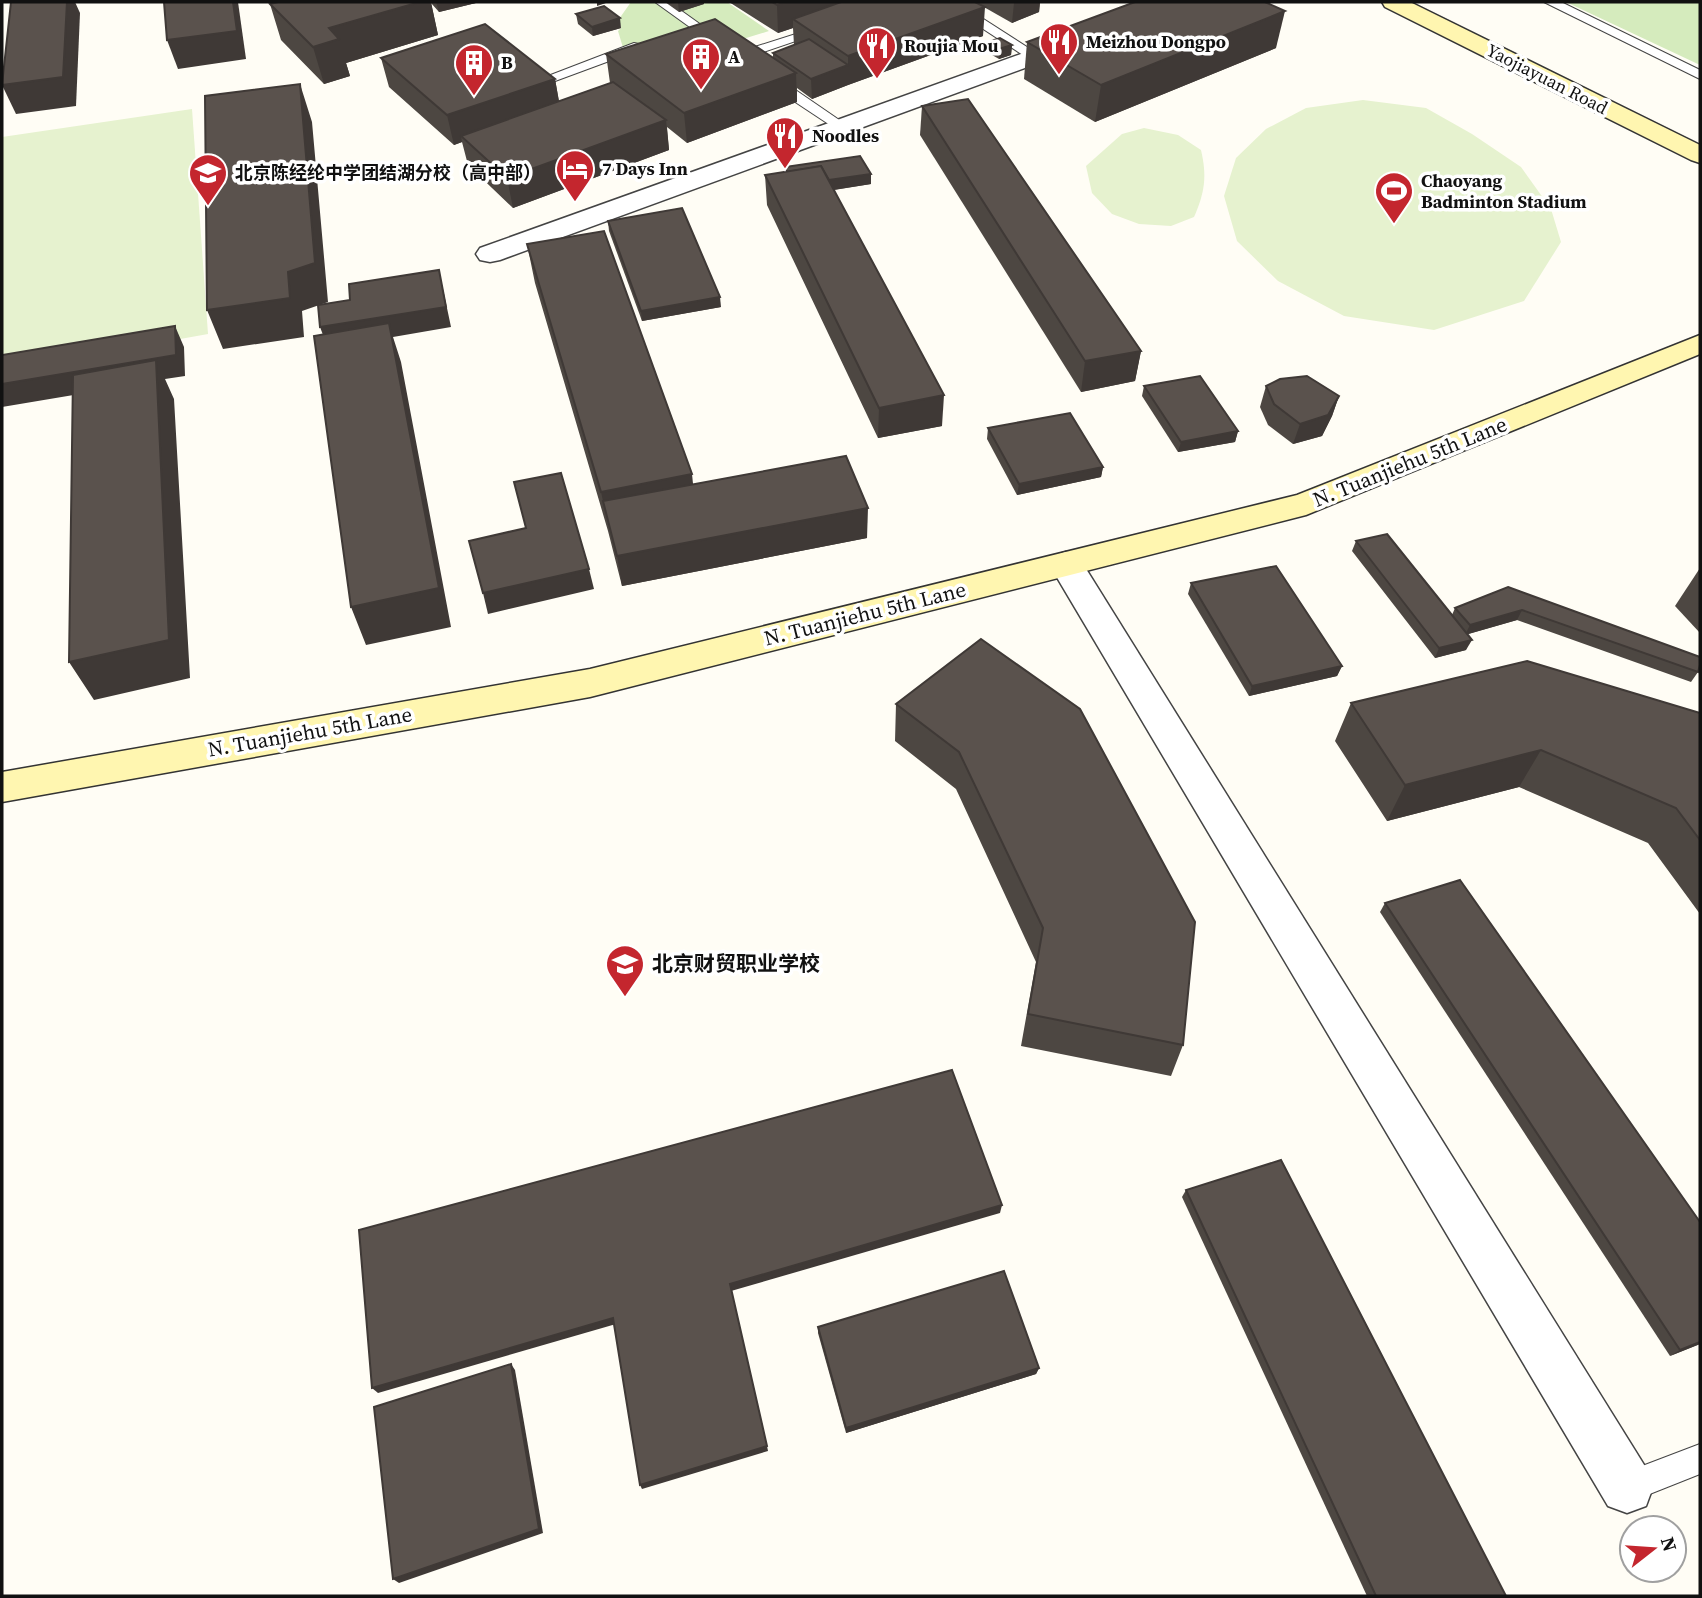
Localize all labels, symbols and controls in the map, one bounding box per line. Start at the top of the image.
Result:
restaurant icon: Meizhou Dongpo [1038,21,1080,76]
restaurant icon: Roujia Mou [856,25,898,80]
place label: Meizhou Dongpo [1086,29,1226,54]
place label: Roujia Mou [904,33,998,58]
building icon: A [680,36,722,91]
street label: Yaojiayuan Road [1482,37,1612,120]
building icon: B [453,42,495,97]
place label: A [728,44,740,69]
place label: B [501,50,513,75]
restaurant icon: Noodles [764,115,806,170]
place label: Noodles [812,123,879,148]
hotel icon: 7 Days Inn [554,148,596,203]
school or university icon: 北京陈经纶中学团结湖分校（高中部） [187,152,229,207]
place label: 7 Days Inn [602,156,688,181]
place label: 北京陈经纶中学团结湖分校（高中部） [235,160,541,185]
place label: Chaoyang Badminton Stadium [1421,168,1587,214]
sports icon: Chaoyang Badminton Stadium [1373,170,1415,225]
street label: N. Tuanjiehu 5th Lane [1308,409,1511,514]
street label: N. Tuanjiehu 5th Lane [761,574,969,653]
street label: N. Tuanjiehu 5th Lane [205,699,414,764]
school or university icon: 北京财贸职业学校 [604,943,646,998]
place label: 北京财贸职业学校 [652,949,820,978]
north arrow [1618,1514,1688,1584]
text: N [1655,1534,1684,1555]

